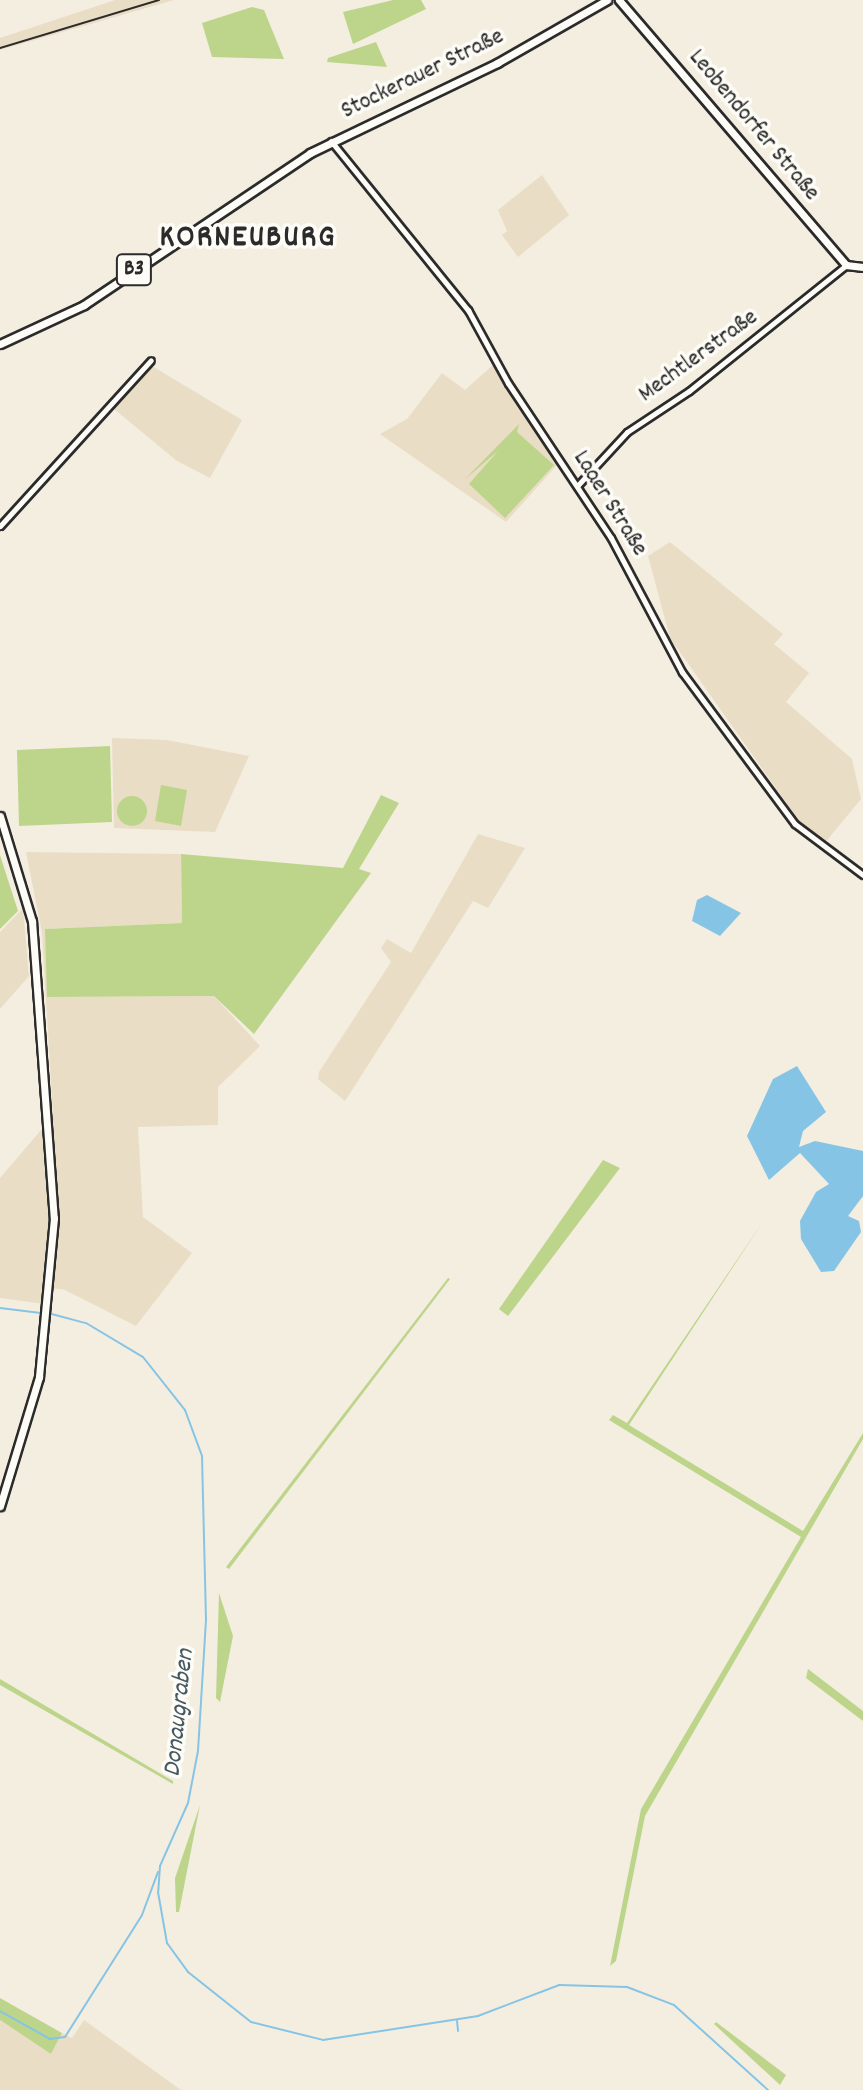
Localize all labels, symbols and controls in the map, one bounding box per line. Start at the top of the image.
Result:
street label: Stockerauer Straße [337,23,509,127]
street label: Leobendorfer Straße [681,44,825,208]
district label: KORNEUBURG [160,220,336,258]
road number: B3 [114,252,154,288]
street label: Mechtlerstraße [634,304,764,410]
street label: Laaer Straße [565,446,653,562]
water label: Donaugraben [158,1648,202,1778]

